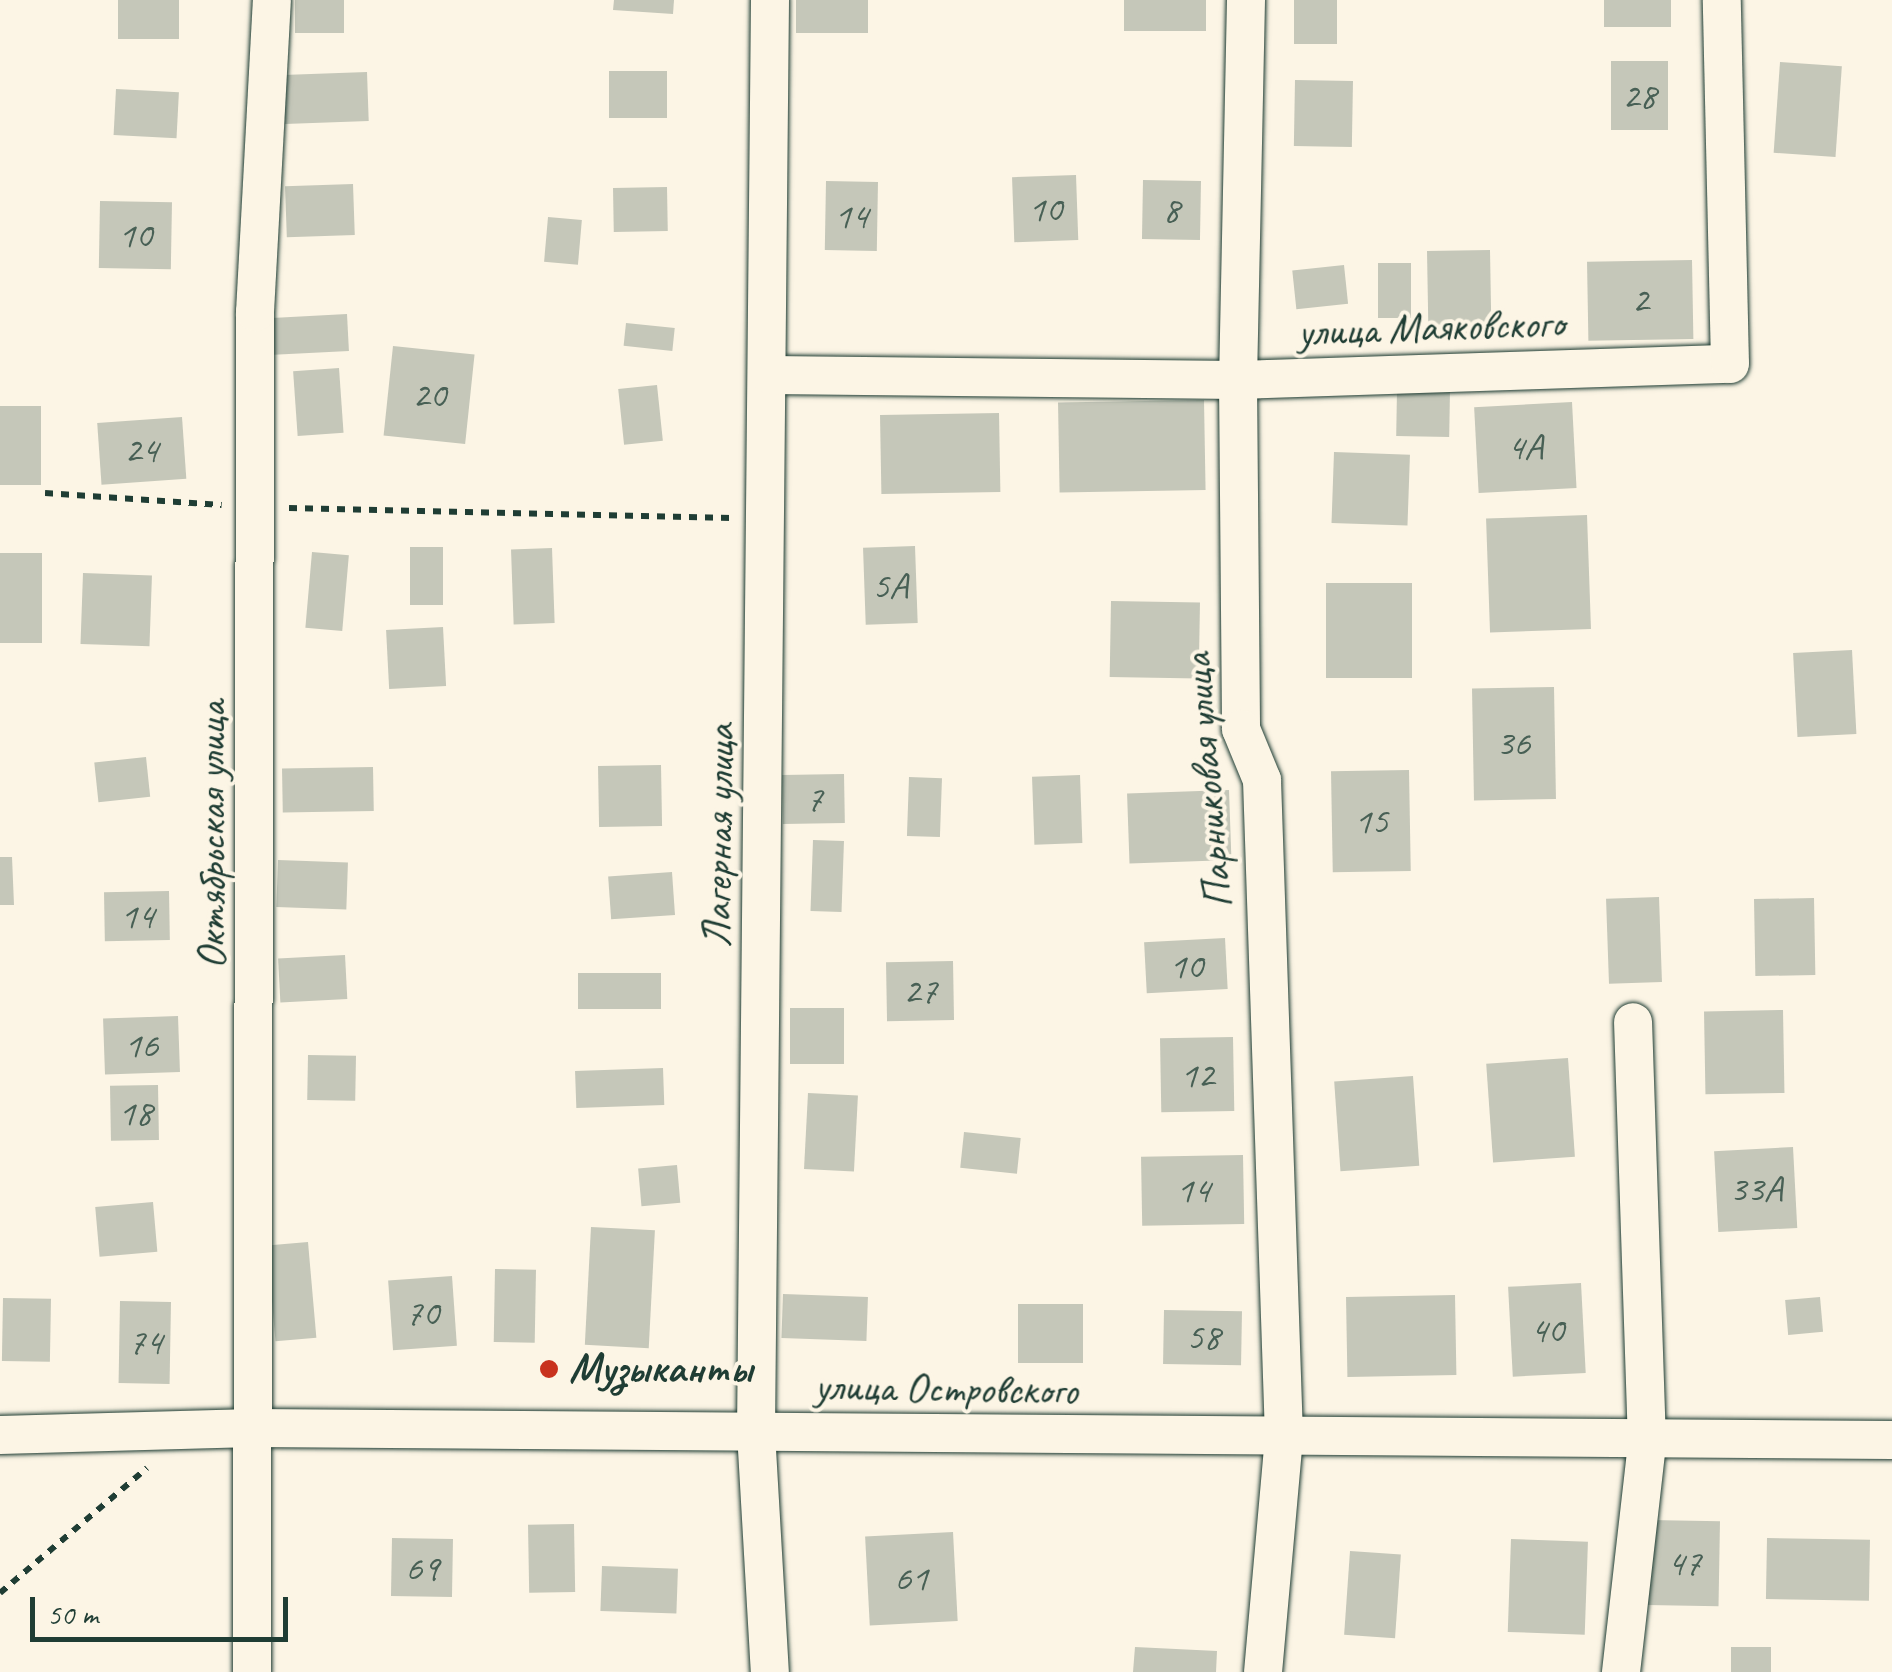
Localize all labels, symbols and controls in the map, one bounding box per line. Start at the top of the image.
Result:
house number: 28 [1622,73,1656,119]
house number: 10 [1028,186,1062,232]
house number: 8 [1162,187,1180,233]
house number: 14 [834,193,868,239]
house number: 10 [118,212,152,258]
house number: 2 [1631,277,1649,323]
street label: улица Маяковского [1296,298,1566,358]
house number: 20 [412,372,446,418]
house number: 4А [1507,424,1543,470]
house number: 24 [124,427,158,473]
house number: 5А [872,563,908,609]
street label: Парниковая улица [1172,649,1244,913]
street label: Октябрьская улица [187,700,237,970]
house number: 36 [1496,720,1530,766]
street label: Лагерная улица [692,723,746,949]
house number: 7 [805,776,823,822]
house number: 15 [1354,798,1388,844]
house number: 14 [120,893,154,939]
house number: 10 [1169,943,1203,989]
house number: 27 [903,968,937,1014]
house number: 16 [124,1022,158,1068]
house number: 12 [1180,1052,1214,1098]
house number: 18 [118,1090,152,1136]
house number: 33А [1729,1166,1783,1212]
house number: 14 [1176,1167,1210,1213]
house number: 70 [405,1290,439,1336]
house number: 40 [1530,1307,1564,1353]
house number: 58 [1186,1314,1220,1360]
house number: 74 [128,1319,162,1365]
place label: Музыканты [569,1344,752,1394]
marker: Музыканты [538,1358,560,1380]
street label: улица Островского [812,1361,1080,1417]
house number: 47 [1667,1540,1701,1586]
house number: 69 [405,1545,439,1591]
house number: 61 [894,1555,928,1601]
scale bar [35,1577,292,1639]
text: 50 m [47,1595,98,1633]

